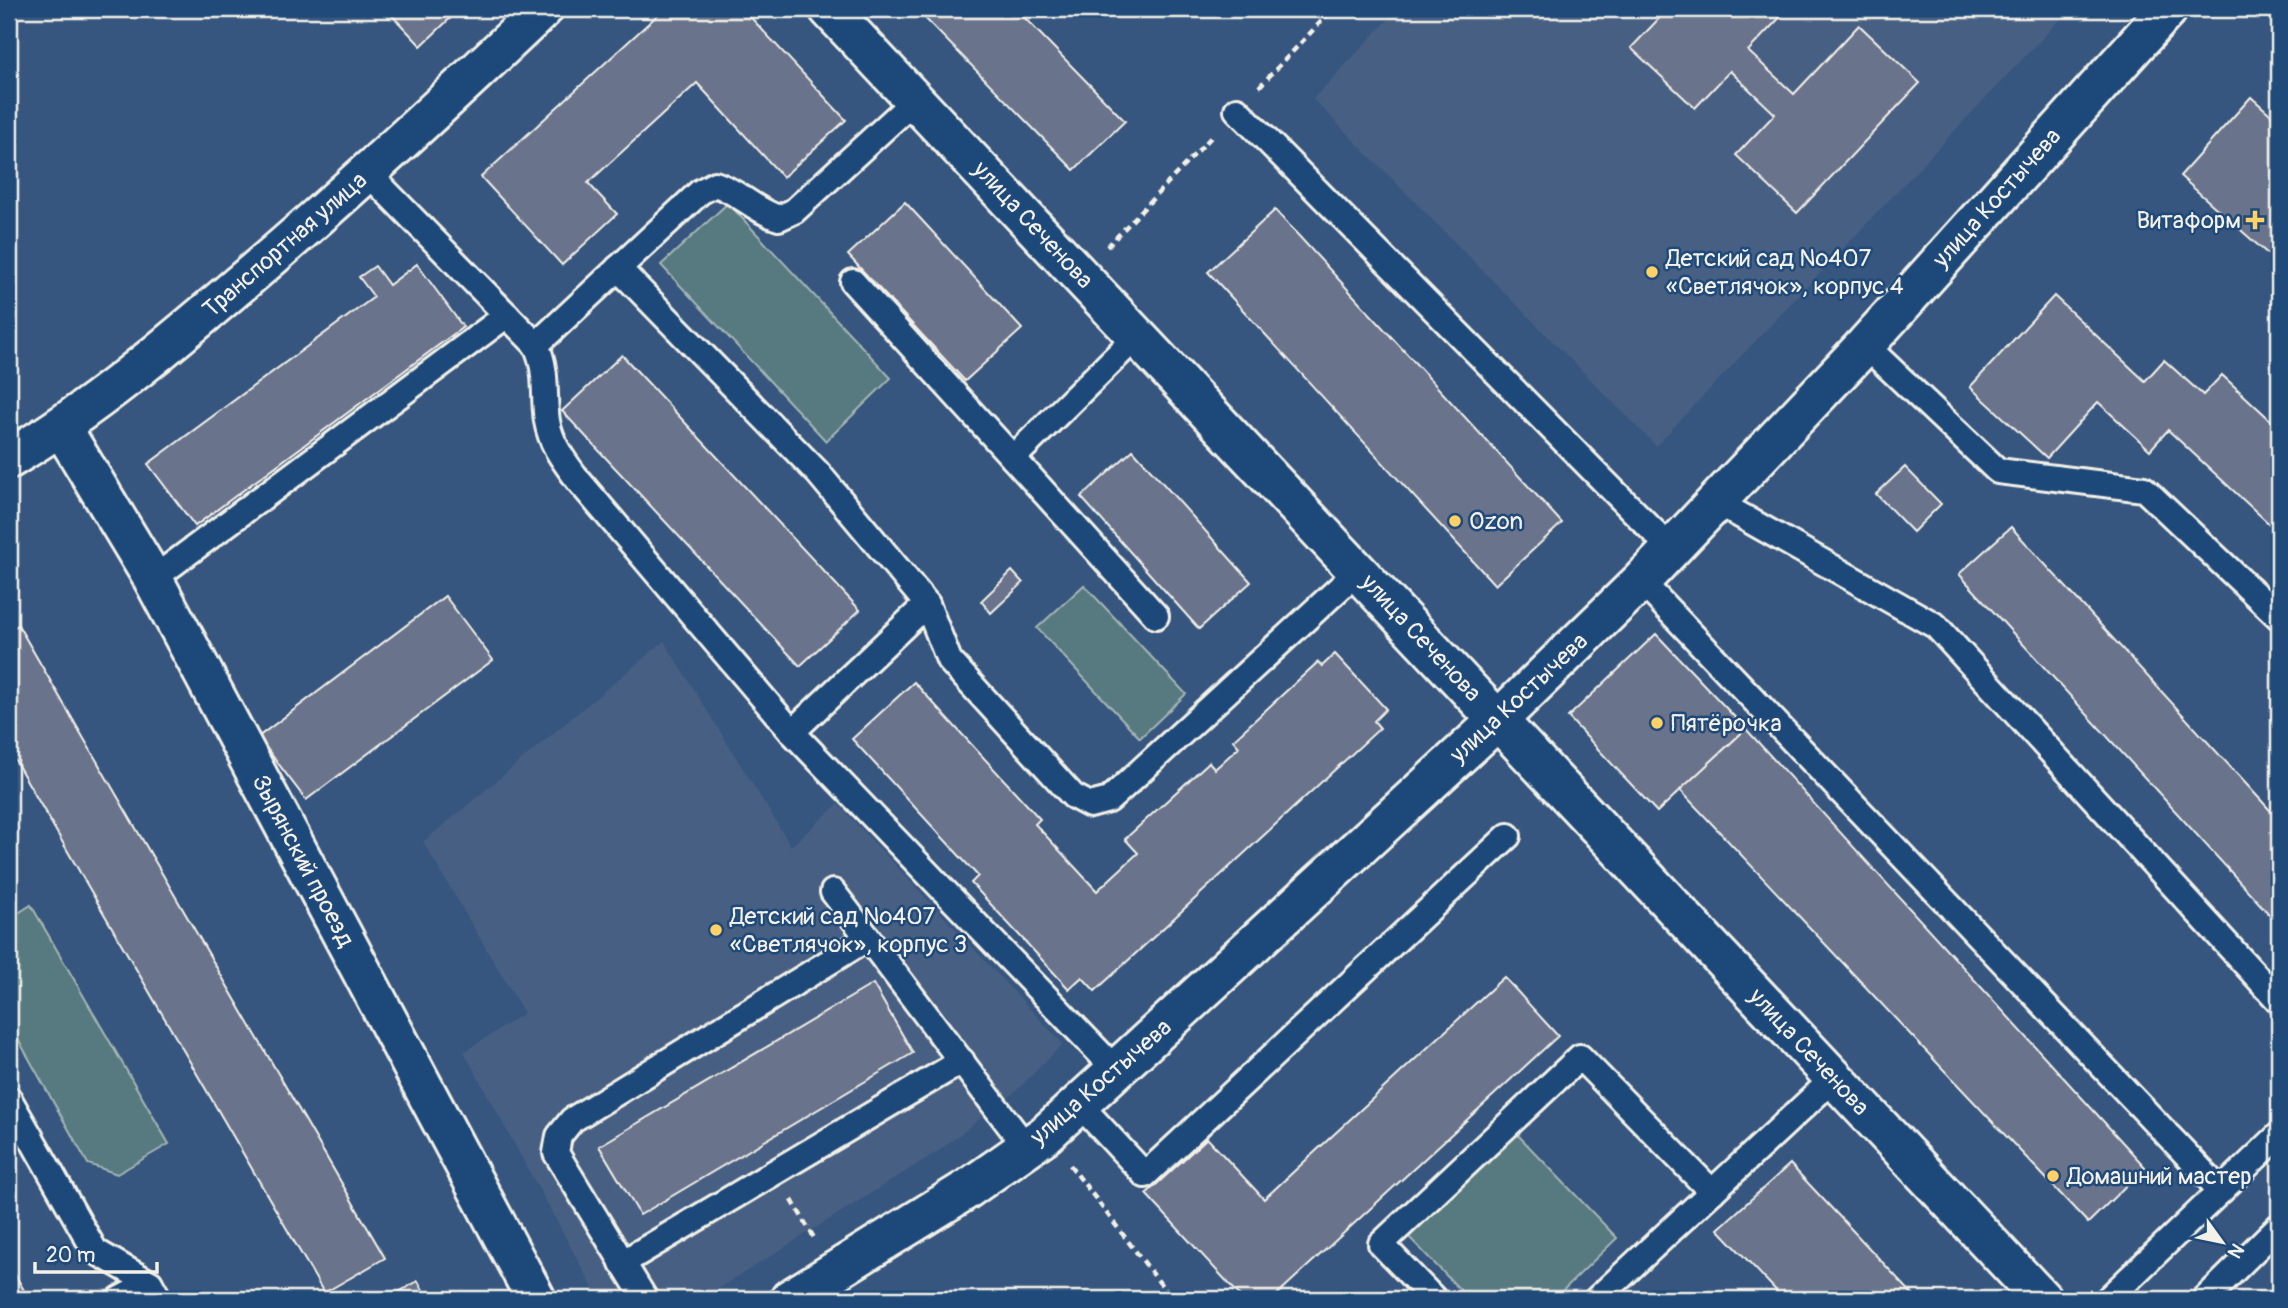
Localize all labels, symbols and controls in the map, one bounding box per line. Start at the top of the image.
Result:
street label: улица Костычева [1926,122,2067,274]
street label: улица Сеченова [966,155,1099,295]
street label: Транспортная улица [197,166,373,324]
place label: Витаформ [2137,206,2241,235]
marker: Витаформ [2247,212,2263,228]
place label: Детский сад №407 «Светлячок», корпус 4 [1665,244,1904,301]
marker: Детский сад №407 «Светлячок», корпус 4 [1644,264,1660,280]
place label: Ozon [1469,507,1523,536]
marker: Ozon [1447,513,1463,529]
street label: улица Сеченова [1354,568,1487,708]
street label: улица Костычева [1443,627,1594,770]
place label: Пятёрочка [1671,709,1782,738]
marker: Пятёрочка [1649,715,1665,731]
street label: Зырянский проезд [245,770,361,952]
place label: Детский сад №407 «Светлячок», корпус 3 [729,902,967,959]
marker: Детский сад №407 «Светлячок», корпус 3 [708,922,724,938]
street label: улица Сеченова [1742,982,1875,1122]
street label: улица Костычева [1024,1013,1178,1152]
place label: Домашний мастер [2066,1162,2252,1191]
marker: Домашний мастер [2045,1168,2061,1184]
north arrow [2186,1206,2256,1276]
scale bar [35,1231,158,1275]
text: N [2222,1239,2249,1263]
text: 20 m [46,1242,95,1269]

